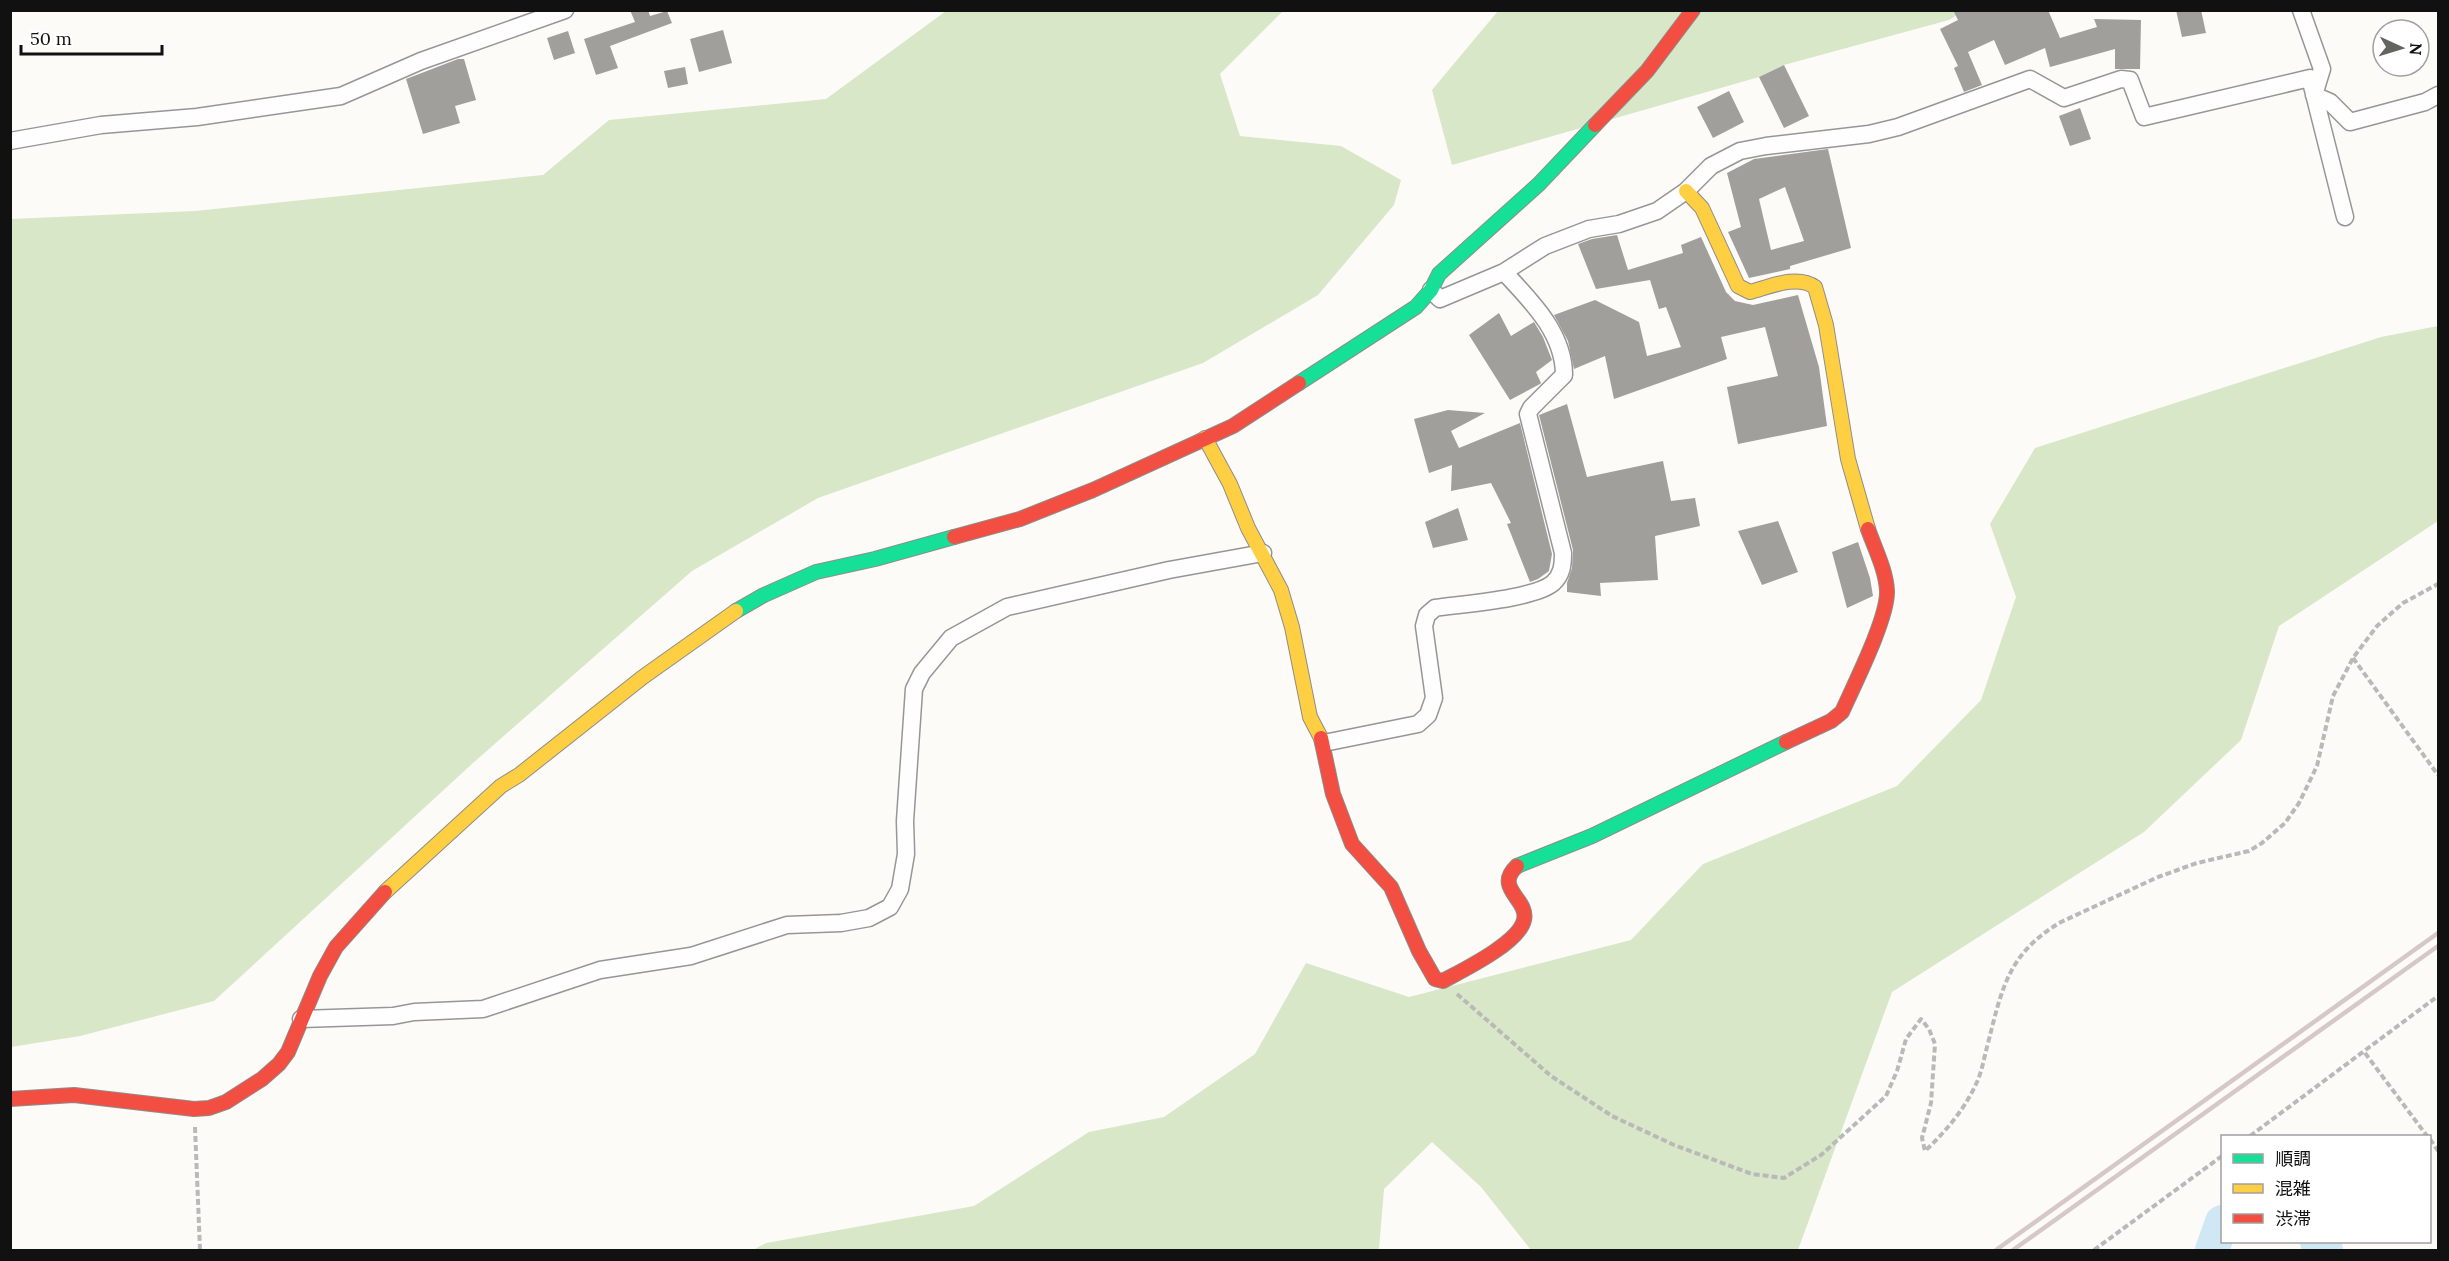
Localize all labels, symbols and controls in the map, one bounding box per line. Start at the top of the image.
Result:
scale bar [21,18,162,56]
north arrow [2371,18,2431,78]
text: 50 m [30,27,72,50]
text: N [2406,42,2426,56]
legend [2221,1135,2431,1243]
text: 順調 [2275,1147,2311,1170]
text: 混雑 [2275,1177,2311,1200]
text: 渋滞 [2275,1207,2311,1230]

